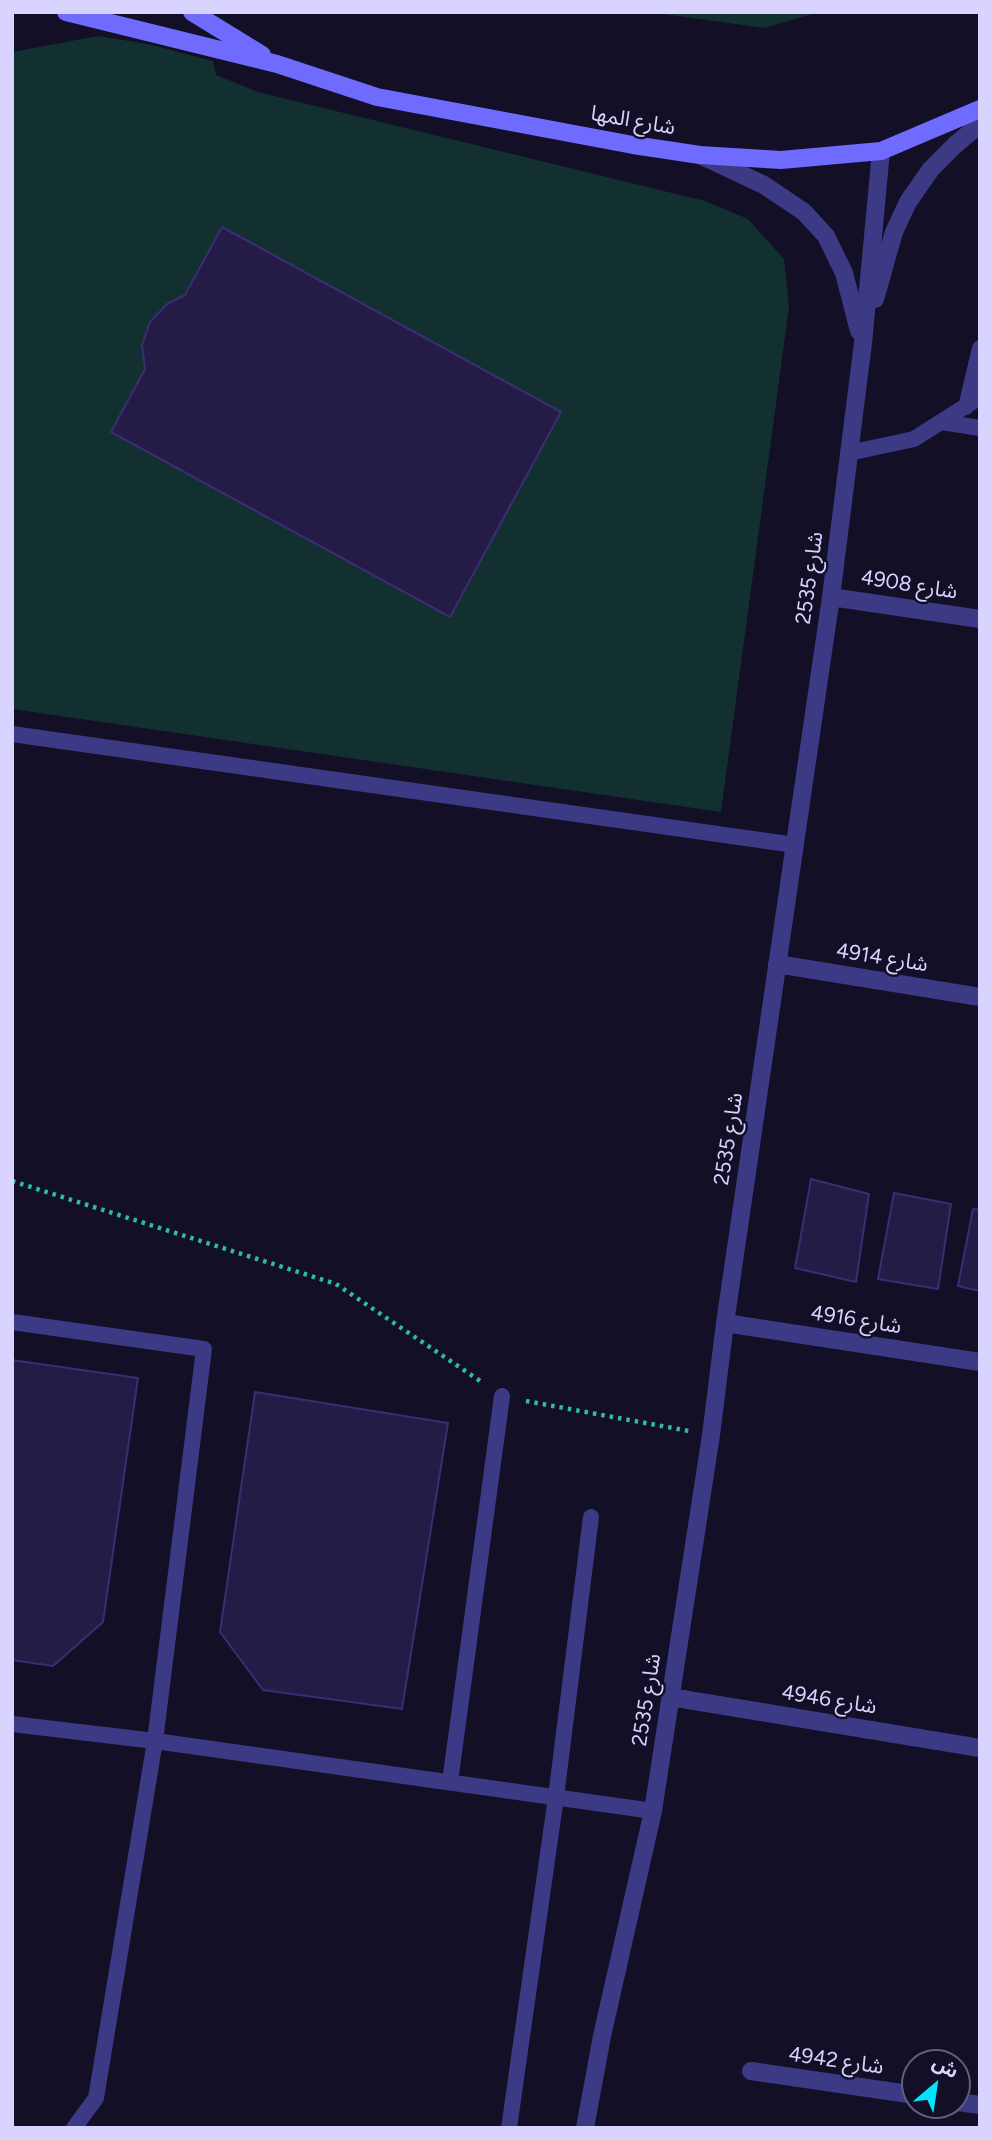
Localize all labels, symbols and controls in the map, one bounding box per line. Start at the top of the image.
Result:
street label: شارع المها [589,101,677,141]
street label: 2535 شارع [791,530,829,626]
street label: 4908 شارع [859,565,959,605]
street label: 4914 شارع [834,938,930,978]
street label: 2535 شارع [709,1091,749,1187]
street label: 4916 شارع [809,1300,903,1340]
street label: 2535 شارع [627,1652,667,1748]
street label: 4946 شارع [780,1680,878,1720]
street label: 4942 شارع [787,2042,885,2080]
north arrow [901,2049,971,2119]
text: ش [928,2051,962,2083]

